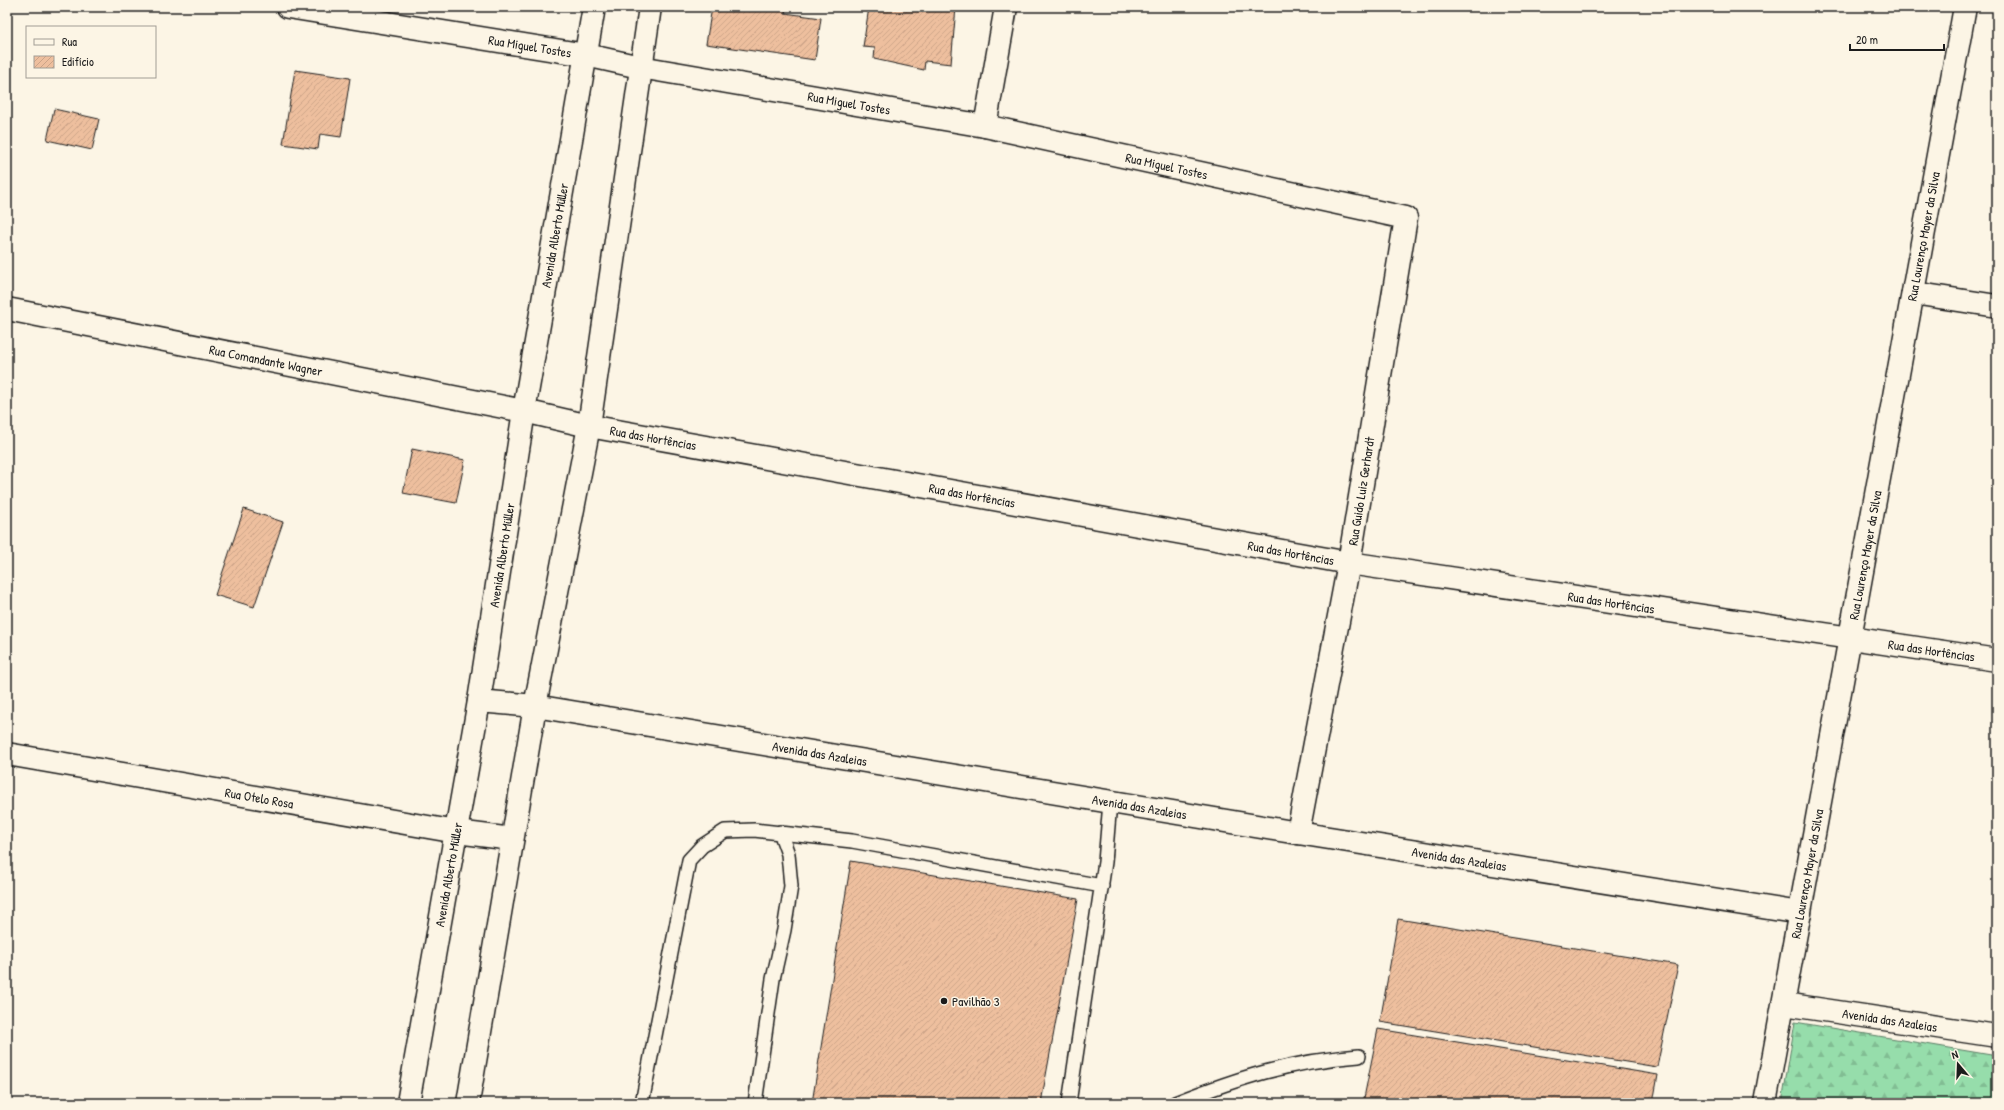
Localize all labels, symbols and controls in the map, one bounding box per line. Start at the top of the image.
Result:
legend [26,26,156,78]
scale bar [1850,26,1944,52]
street label: Rua Miguel Tostes [487,30,573,61]
text: 20 m [1856,31,1878,48]
text: Rua [62,33,77,50]
text: Edifício [62,53,94,70]
street label: Rua Miguel Tostes [806,87,892,119]
street label: Rua Miguel Tostes [1124,148,1209,183]
street label: Rua Lourenço Mayer da Silva [1903,170,1944,303]
street label: Avenida Alberto Müller [537,182,572,289]
street label: Rua Comandante Wagner [208,340,324,380]
street label: Rua das Hortências [609,421,698,454]
street label: Rua Guido Luiz Gerhardt [1344,435,1379,547]
street label: Rua das Hortências [928,478,1017,512]
street label: Rua Lourenço Mayer da Silva [1844,489,1886,621]
street label: Avenida Alberto Müller [485,501,519,609]
street label: Rua das Hortências [1246,536,1336,569]
street label: Rua das Hortências [1567,587,1656,618]
street label: Rua das Hortências [1887,635,1976,666]
street label: Avenida das Azaleias [771,737,869,770]
street label: Rua Otelo Rosa [224,783,295,812]
street label: Avenida das Azaleias [1091,790,1188,823]
street label: Rua Lourenço Mayer da Silva [1786,808,1827,940]
street label: Avenida Alberto Müller [430,821,466,928]
street label: Avenida das Azaleias [1411,842,1508,875]
place label: Pavilhão 3 [952,992,1000,1010]
marker: Pavilhão 3 [939,996,949,1006]
street label: Avenida das Azaleias [1841,1004,1938,1036]
north arrow [1938,1044,1978,1084]
text: N [1950,1047,1960,1062]

